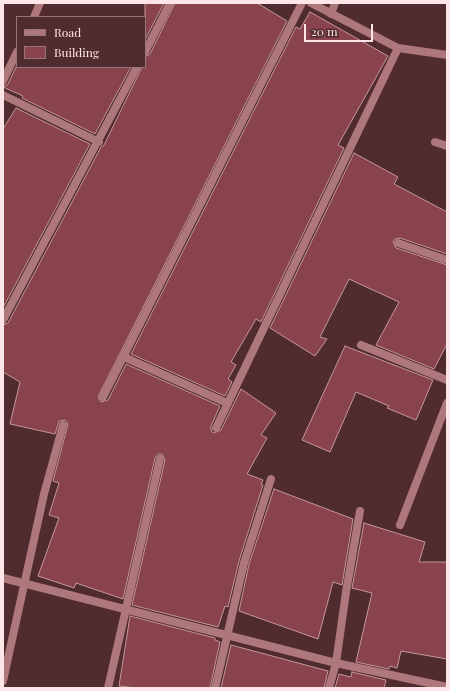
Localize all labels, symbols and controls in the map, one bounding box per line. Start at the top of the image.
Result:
legend [16,16,146,68]
scale bar [306,16,375,42]
text: 20 m [311,23,338,39]
text: Road [54,24,81,40]
text: Building [54,44,99,60]

